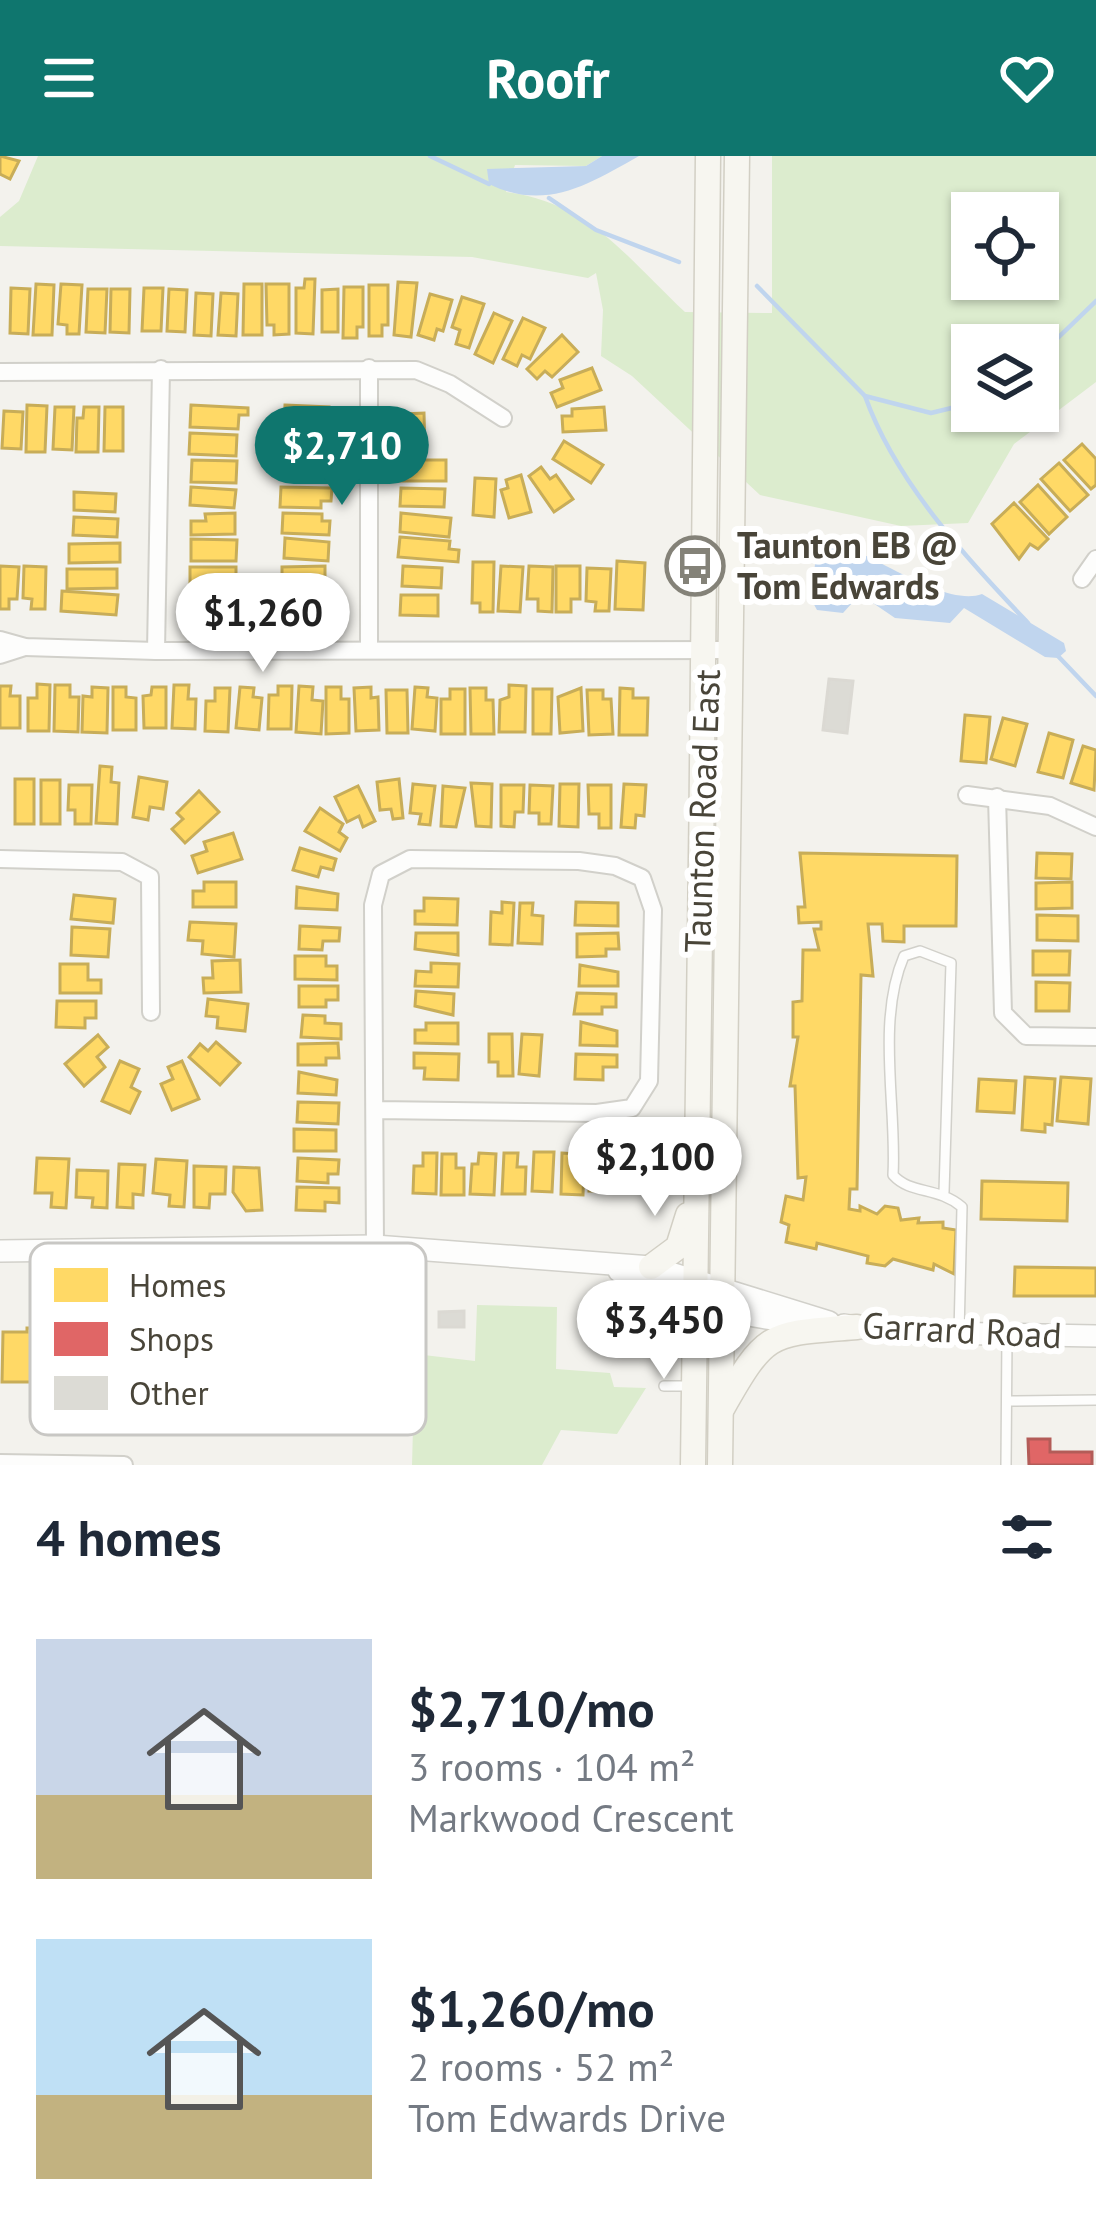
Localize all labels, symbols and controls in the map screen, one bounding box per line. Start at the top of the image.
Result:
text: Roofr [486,43,610,113]
icon: menu [36,45,102,111]
icon: heart [994,45,1060,111]
map controls [951,192,1059,432]
button: locate [951,192,1059,300]
button: layers [951,324,1059,432]
pin: $2,710 [244,406,440,508]
text: $2,710 [282,419,402,470]
place label: Taunton EB @ Tom Edwards [737,521,958,609]
bus stop icon: Taunton EB @ Tom Edwards [664,535,726,597]
pin: $1,260 [165,573,361,675]
text: $1,260 [203,586,323,637]
street label: Taunton Road East [673,668,730,954]
pin: $2,100 [557,1117,753,1219]
text: $2,100 [595,1130,715,1181]
legend [30,1243,426,1435]
text: Homes [129,1263,226,1306]
pin: $3,450 [566,1280,762,1382]
text: $3,450 [604,1293,724,1344]
street label: Garrard Road [861,1301,1063,1358]
text: Shops [129,1317,214,1360]
text: Other [129,1371,209,1414]
text: 4 homes [36,1504,222,1570]
icon: filters [994,1504,1060,1570]
text: $2,710/mo [408,1675,655,1741]
icon: home [132,1687,276,1831]
text: 3 rooms · 104 m² [408,1741,695,1792]
text: Markwood Crescent [408,1792,734,1843]
text: $1,260/mo [408,1975,655,2041]
icon: home [132,1987,276,2131]
text: 2 rooms · 52 m² [408,2041,674,2092]
text: Tom Edwards Drive [408,2092,726,2143]

